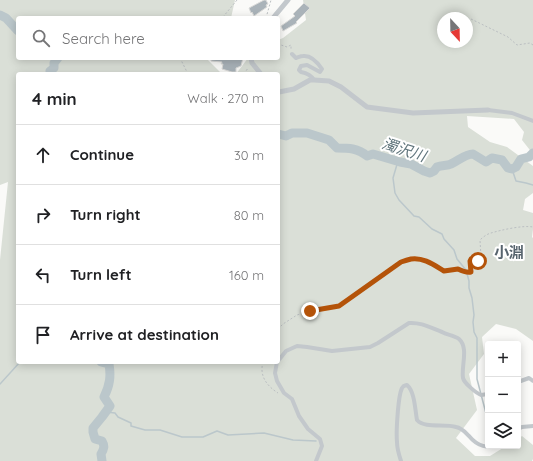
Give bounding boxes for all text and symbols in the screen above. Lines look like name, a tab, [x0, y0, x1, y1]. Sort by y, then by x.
north arrow	[437, 12, 473, 48]
search box	[16, 16, 280, 60]
icon: search	[30, 27, 52, 49]
text: Search here	[62, 29, 145, 48]
text: 4 min	[32, 88, 77, 109]
text: Walk · 270 m	[187, 90, 264, 106]
water label: 濁沢川	[380, 134, 430, 166]
icon: ahead	[32, 144, 54, 166]
text: Continue	[70, 145, 134, 164]
text: 30 m	[234, 147, 264, 163]
icon: right	[32, 204, 54, 226]
text: Turn right	[70, 205, 141, 224]
text: 80 m	[234, 207, 264, 223]
district label: 小淵	[494, 243, 524, 262]
route start	[469, 252, 487, 270]
icon: left	[32, 264, 54, 286]
text: Turn left	[70, 265, 132, 284]
text: 160 m	[229, 267, 264, 283]
route end	[301, 302, 319, 320]
icon: arrive	[32, 324, 54, 346]
text: Arrive at destination	[70, 325, 219, 344]
map controls	[485, 341, 521, 449]
button: +	[485, 341, 521, 377]
button: −	[485, 377, 521, 413]
button: layers	[485, 413, 521, 449]

